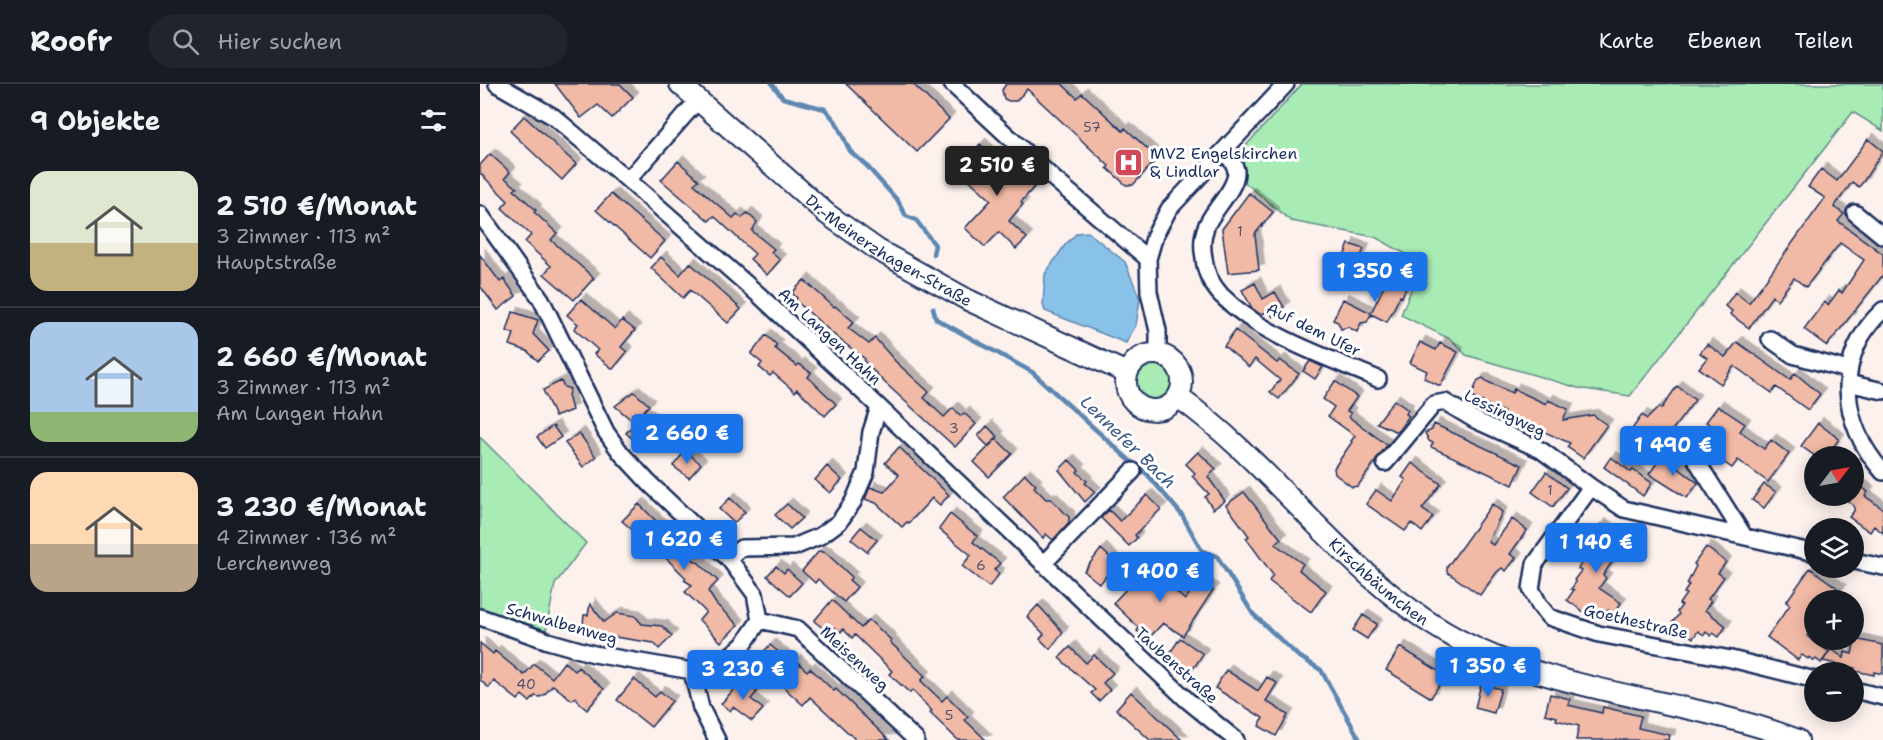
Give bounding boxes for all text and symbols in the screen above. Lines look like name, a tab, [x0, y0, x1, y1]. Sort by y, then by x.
search box	[148, 14, 568, 68]
text: Roofr	[30, 22, 112, 60]
icon: search	[169, 25, 202, 58]
text: Hier suchen	[217, 27, 342, 56]
text: Karte	[1599, 27, 1654, 55]
text: Ebenen	[1687, 27, 1762, 55]
text: Teilen	[1795, 27, 1853, 55]
text: 9 Objekte	[30, 103, 160, 138]
icon: filters	[417, 104, 450, 137]
house number: 57	[1083, 118, 1101, 136]
place label: MVZ Engelskirchen & Lindlar	[1150, 143, 1297, 182]
pin: 2 510 €	[942, 146, 1052, 197]
hospital icon: MVZ Engelskirchen & Lindlar	[1113, 146, 1145, 178]
text: 2 510 €	[959, 152, 1035, 178]
text: 2 510 €/Monat	[216, 188, 417, 223]
street label: Dr.-Meinerzhagen-Straße	[801, 190, 976, 311]
icon: home	[78, 195, 150, 267]
house number: 1	[1237, 222, 1243, 240]
text: 3 Zimmer · 113 m²	[216, 223, 391, 249]
text: Hauptstraße	[216, 249, 337, 275]
pin: 1 350 €	[1320, 252, 1430, 303]
text: 1 350 €	[1336, 258, 1414, 284]
street label: Am Langen Hahn	[774, 283, 886, 390]
street label: Auf dem Ufer	[1263, 298, 1364, 361]
text: 2 660 €/Monat	[216, 339, 427, 374]
icon: home	[78, 346, 150, 418]
text: 3 Zimmer · 113 m²	[216, 374, 391, 400]
street label: Lessingweg	[1460, 385, 1549, 442]
water label: Lennefer Bach	[1075, 390, 1181, 494]
text: Am Langen Hahn	[216, 400, 383, 426]
pin: 2 660 €	[632, 414, 742, 465]
house number: 3	[949, 419, 959, 437]
text: 2 660 €	[645, 420, 729, 446]
pin: 1 490 €	[1618, 426, 1728, 477]
text: 1 490 €	[1634, 432, 1712, 458]
north arrow	[1804, 446, 1864, 506]
map controls	[1804, 446, 1864, 722]
house number: 1	[1547, 481, 1553, 499]
text: 3 230 €/Monat	[216, 489, 427, 524]
icon: home	[78, 496, 150, 568]
button: layers	[1804, 518, 1864, 578]
pin: 1 620 €	[629, 520, 739, 571]
pin: 1 140 €	[1541, 523, 1651, 574]
text: 4 Zimmer · 136 m²	[216, 524, 396, 550]
text: 1 620 €	[645, 526, 723, 552]
text: 1 140 €	[1559, 529, 1633, 555]
street label: Kirschbäumchen	[1324, 533, 1433, 630]
text: Lerchenweg	[216, 550, 331, 576]
pin: 1 400 €	[1105, 552, 1215, 603]
house number: 6	[976, 556, 986, 574]
text: 1 400 €	[1121, 558, 1199, 584]
button: +	[1804, 590, 1864, 650]
street label: Schwalbenweg	[504, 598, 620, 649]
street label: Goethestraße	[1582, 599, 1690, 644]
street label: Meisenweg	[816, 621, 894, 696]
street label: Taubenstraße	[1131, 622, 1223, 708]
pin: 1 350 €	[1433, 647, 1543, 698]
pin: 3 230 €	[688, 650, 798, 701]
text: 1 350 €	[1449, 653, 1527, 679]
text: 3 230 €	[701, 656, 785, 682]
button: −	[1804, 662, 1864, 722]
house number: 40	[516, 675, 536, 693]
house number: 5	[945, 706, 953, 724]

